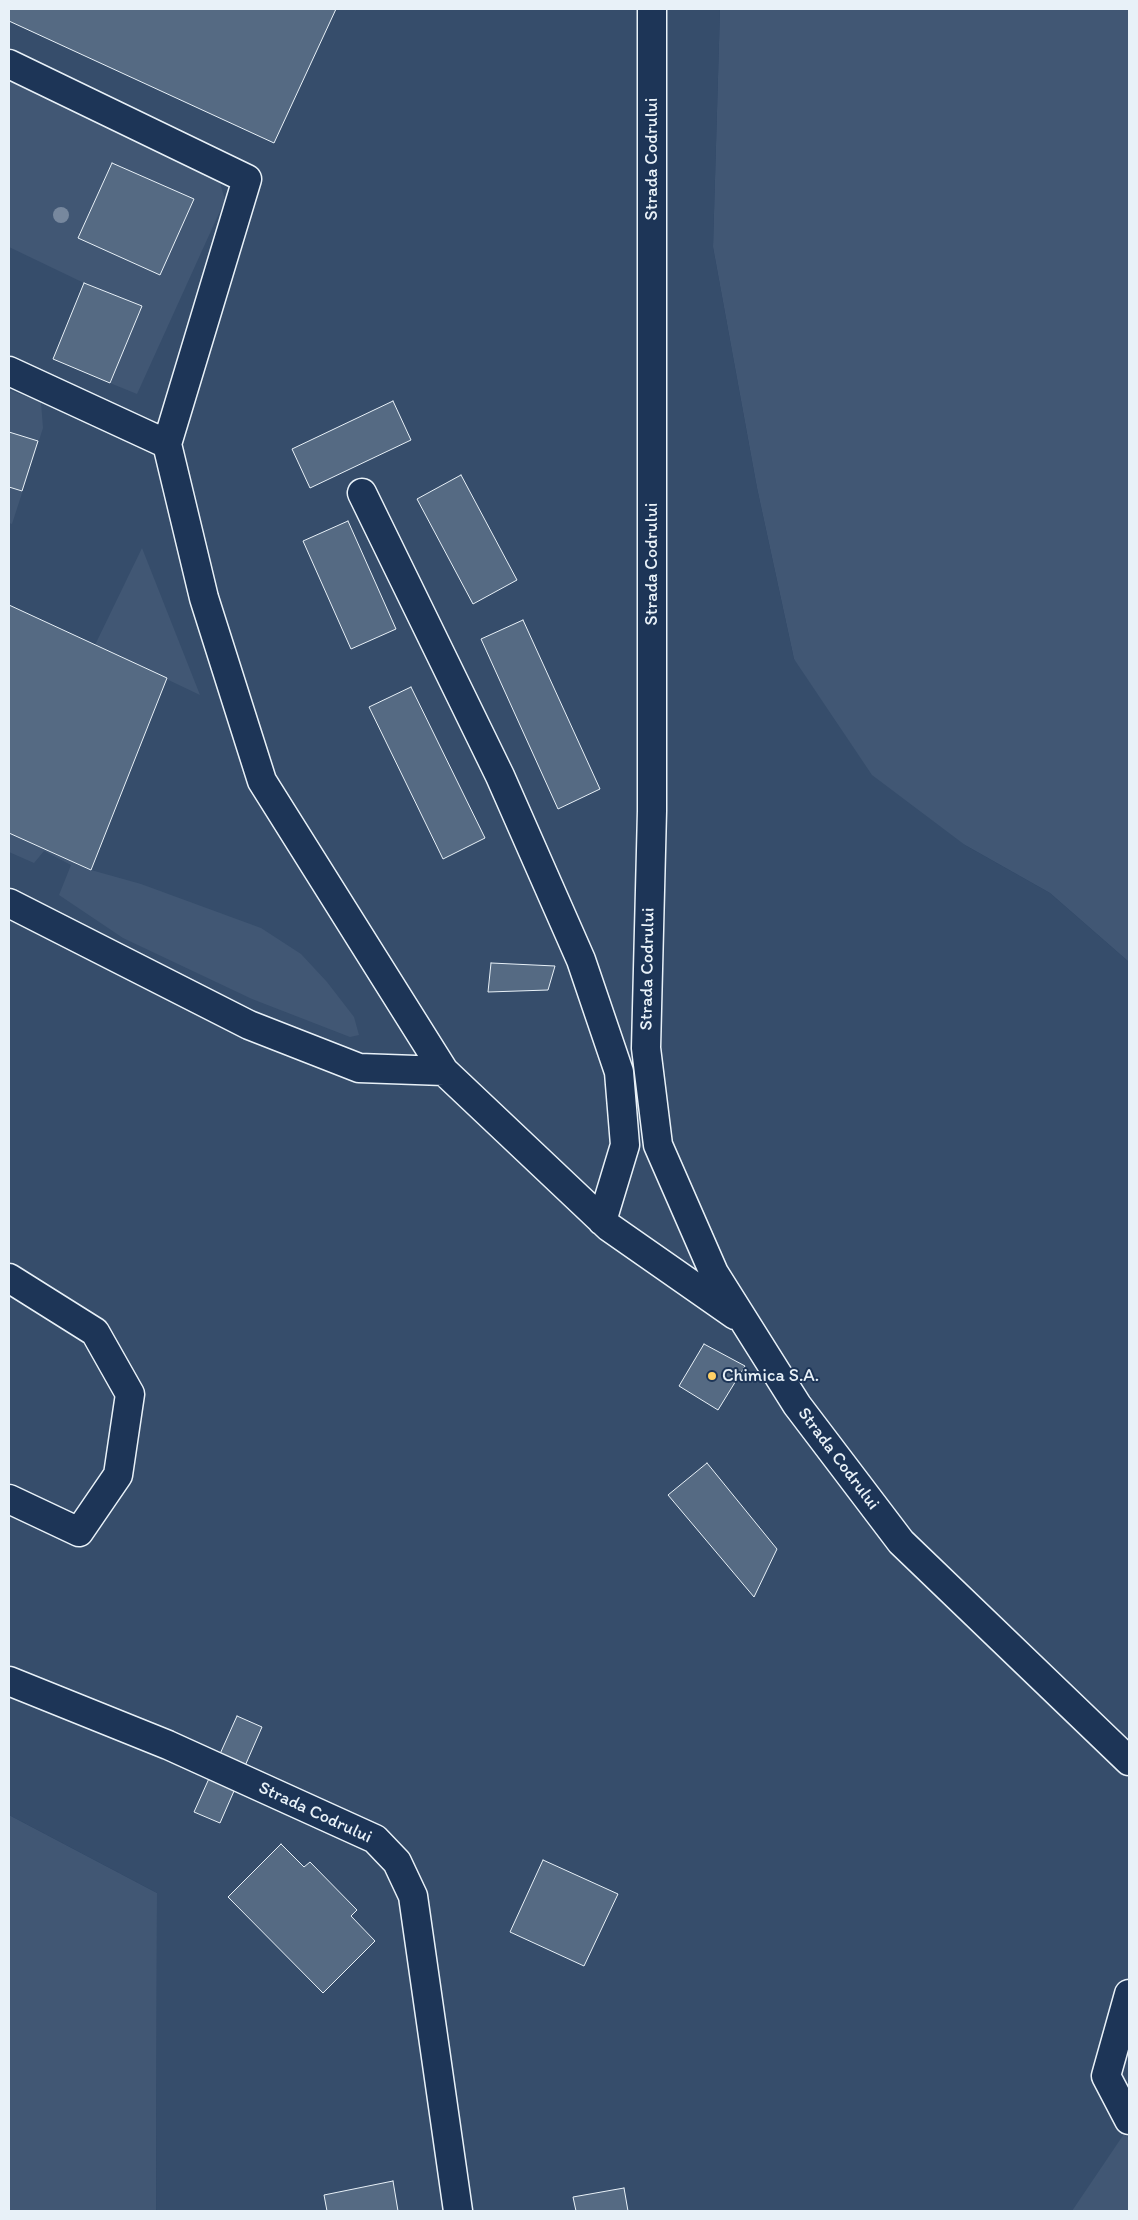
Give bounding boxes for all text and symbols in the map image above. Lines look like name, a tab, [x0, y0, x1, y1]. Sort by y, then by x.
street label: Strada Codrului	[641, 98, 663, 220]
street label: Strada Codrului	[641, 503, 663, 625]
street label: Strada Codrului	[636, 907, 660, 1031]
place label: Chimica S.A.	[722, 1365, 819, 1387]
marker: Chimica S.A.	[706, 1370, 718, 1382]
street label: Strada Codrului	[792, 1403, 884, 1515]
street label: Strada Codrului	[255, 1777, 375, 1849]

